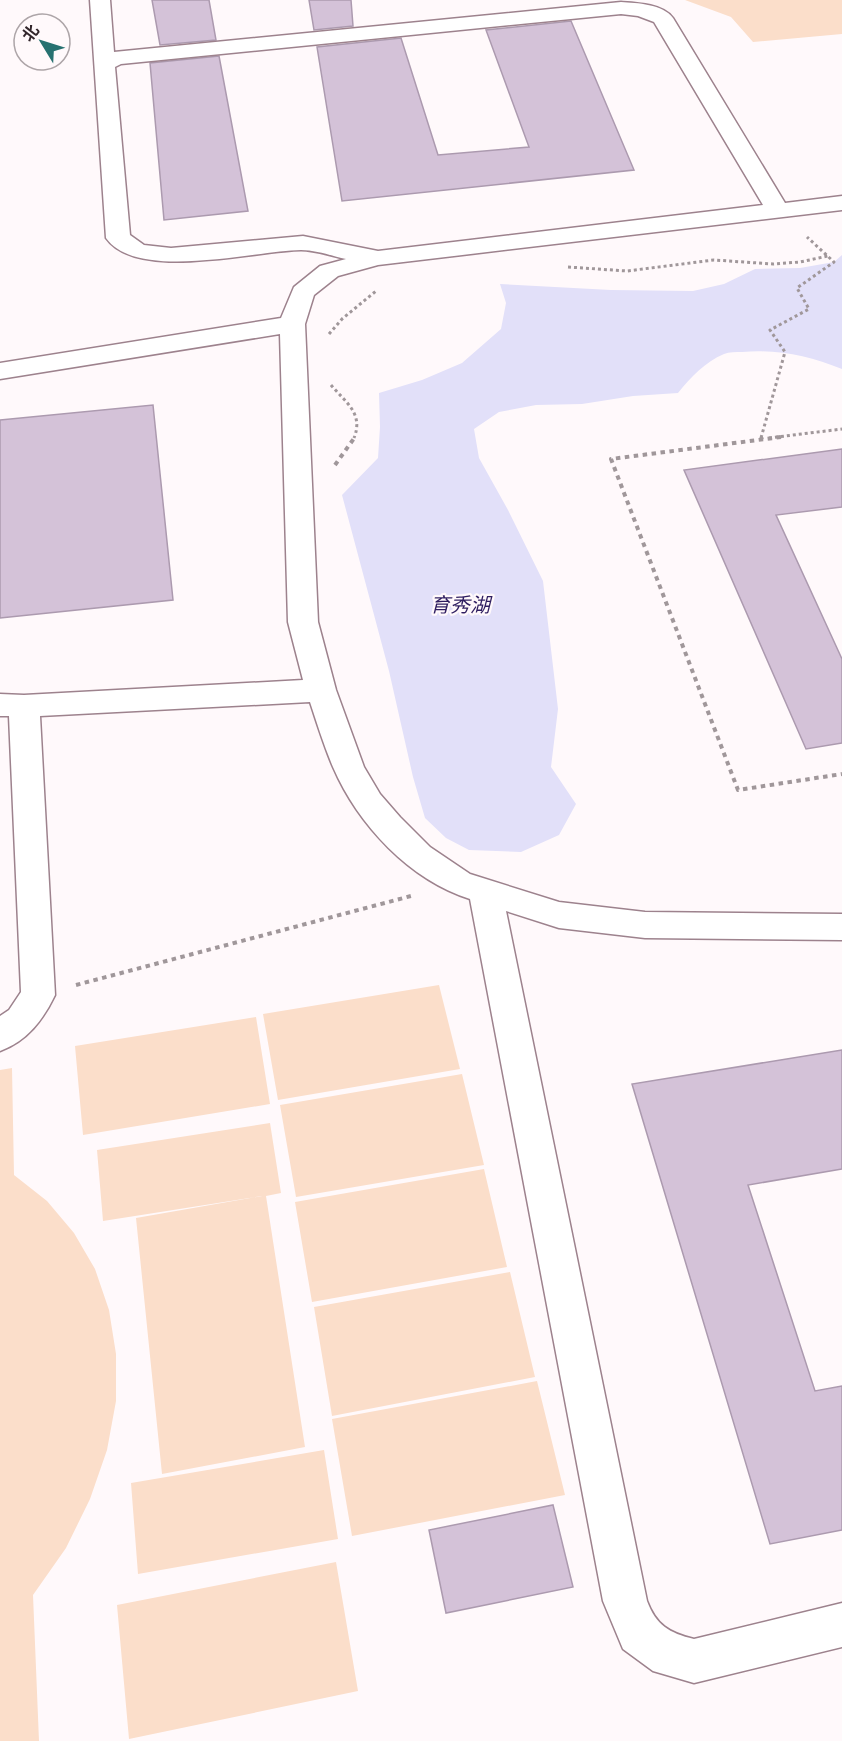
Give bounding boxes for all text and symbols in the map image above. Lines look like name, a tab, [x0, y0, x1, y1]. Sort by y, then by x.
north arrow	[12, 12, 72, 72]
text: 北	[18, 21, 43, 45]
water label: 育秀湖	[430, 593, 493, 617]

